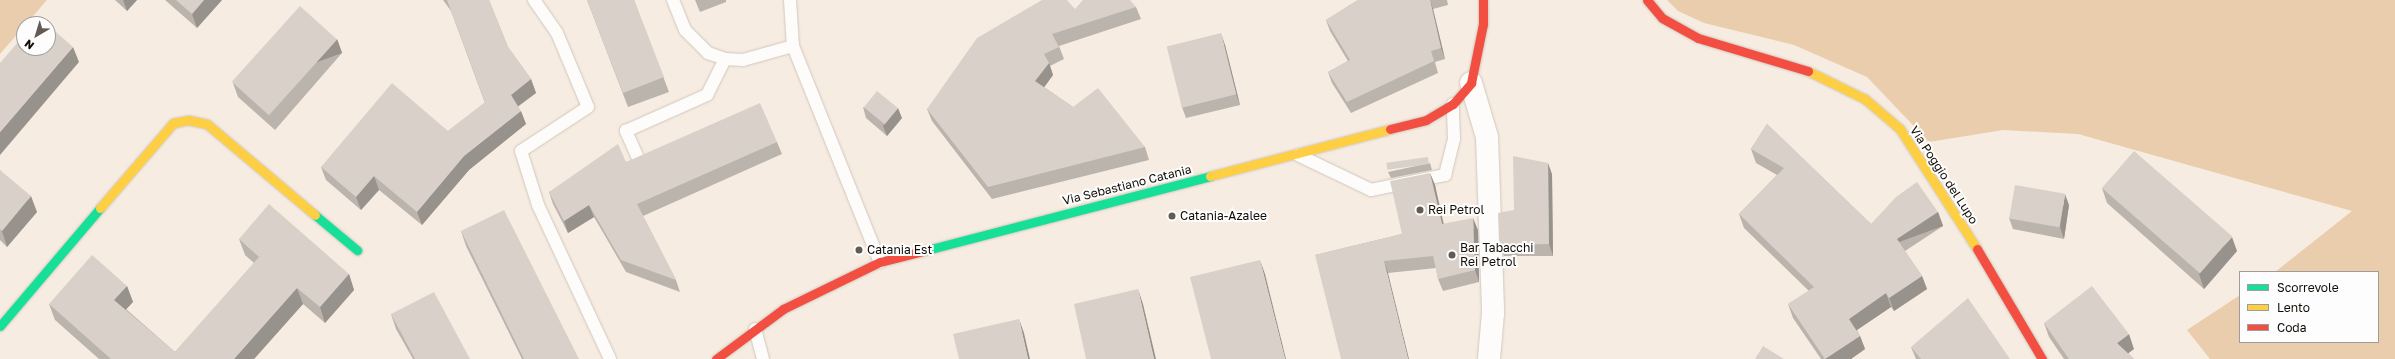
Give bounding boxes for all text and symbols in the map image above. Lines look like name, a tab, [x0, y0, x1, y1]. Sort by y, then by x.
north arrow	[16, 16, 56, 56]
text: N	[22, 37, 36, 53]
street label: Via Poggio del Lupo	[1907, 123, 1981, 227]
street label: Via Sebastiano Catania	[1061, 162, 1193, 208]
place label: Rei Petrol	[1428, 203, 1484, 217]
marker: Rei Petrol	[1415, 205, 1425, 215]
place label: Catania-Azalee	[1180, 209, 1267, 223]
marker: Catania-Azalee	[1167, 211, 1177, 221]
place label: Bar Tabacchi Rei Petrol	[1460, 241, 1533, 269]
place label: Catania Est	[867, 243, 932, 257]
marker: Catania Est	[854, 245, 864, 255]
marker: Bar Tabacchi Rei Petrol	[1447, 250, 1457, 260]
legend	[2239, 271, 2379, 343]
text: Scorrevole	[2277, 280, 2339, 295]
text: Lento	[2277, 300, 2310, 315]
text: Coda	[2277, 320, 2307, 335]

